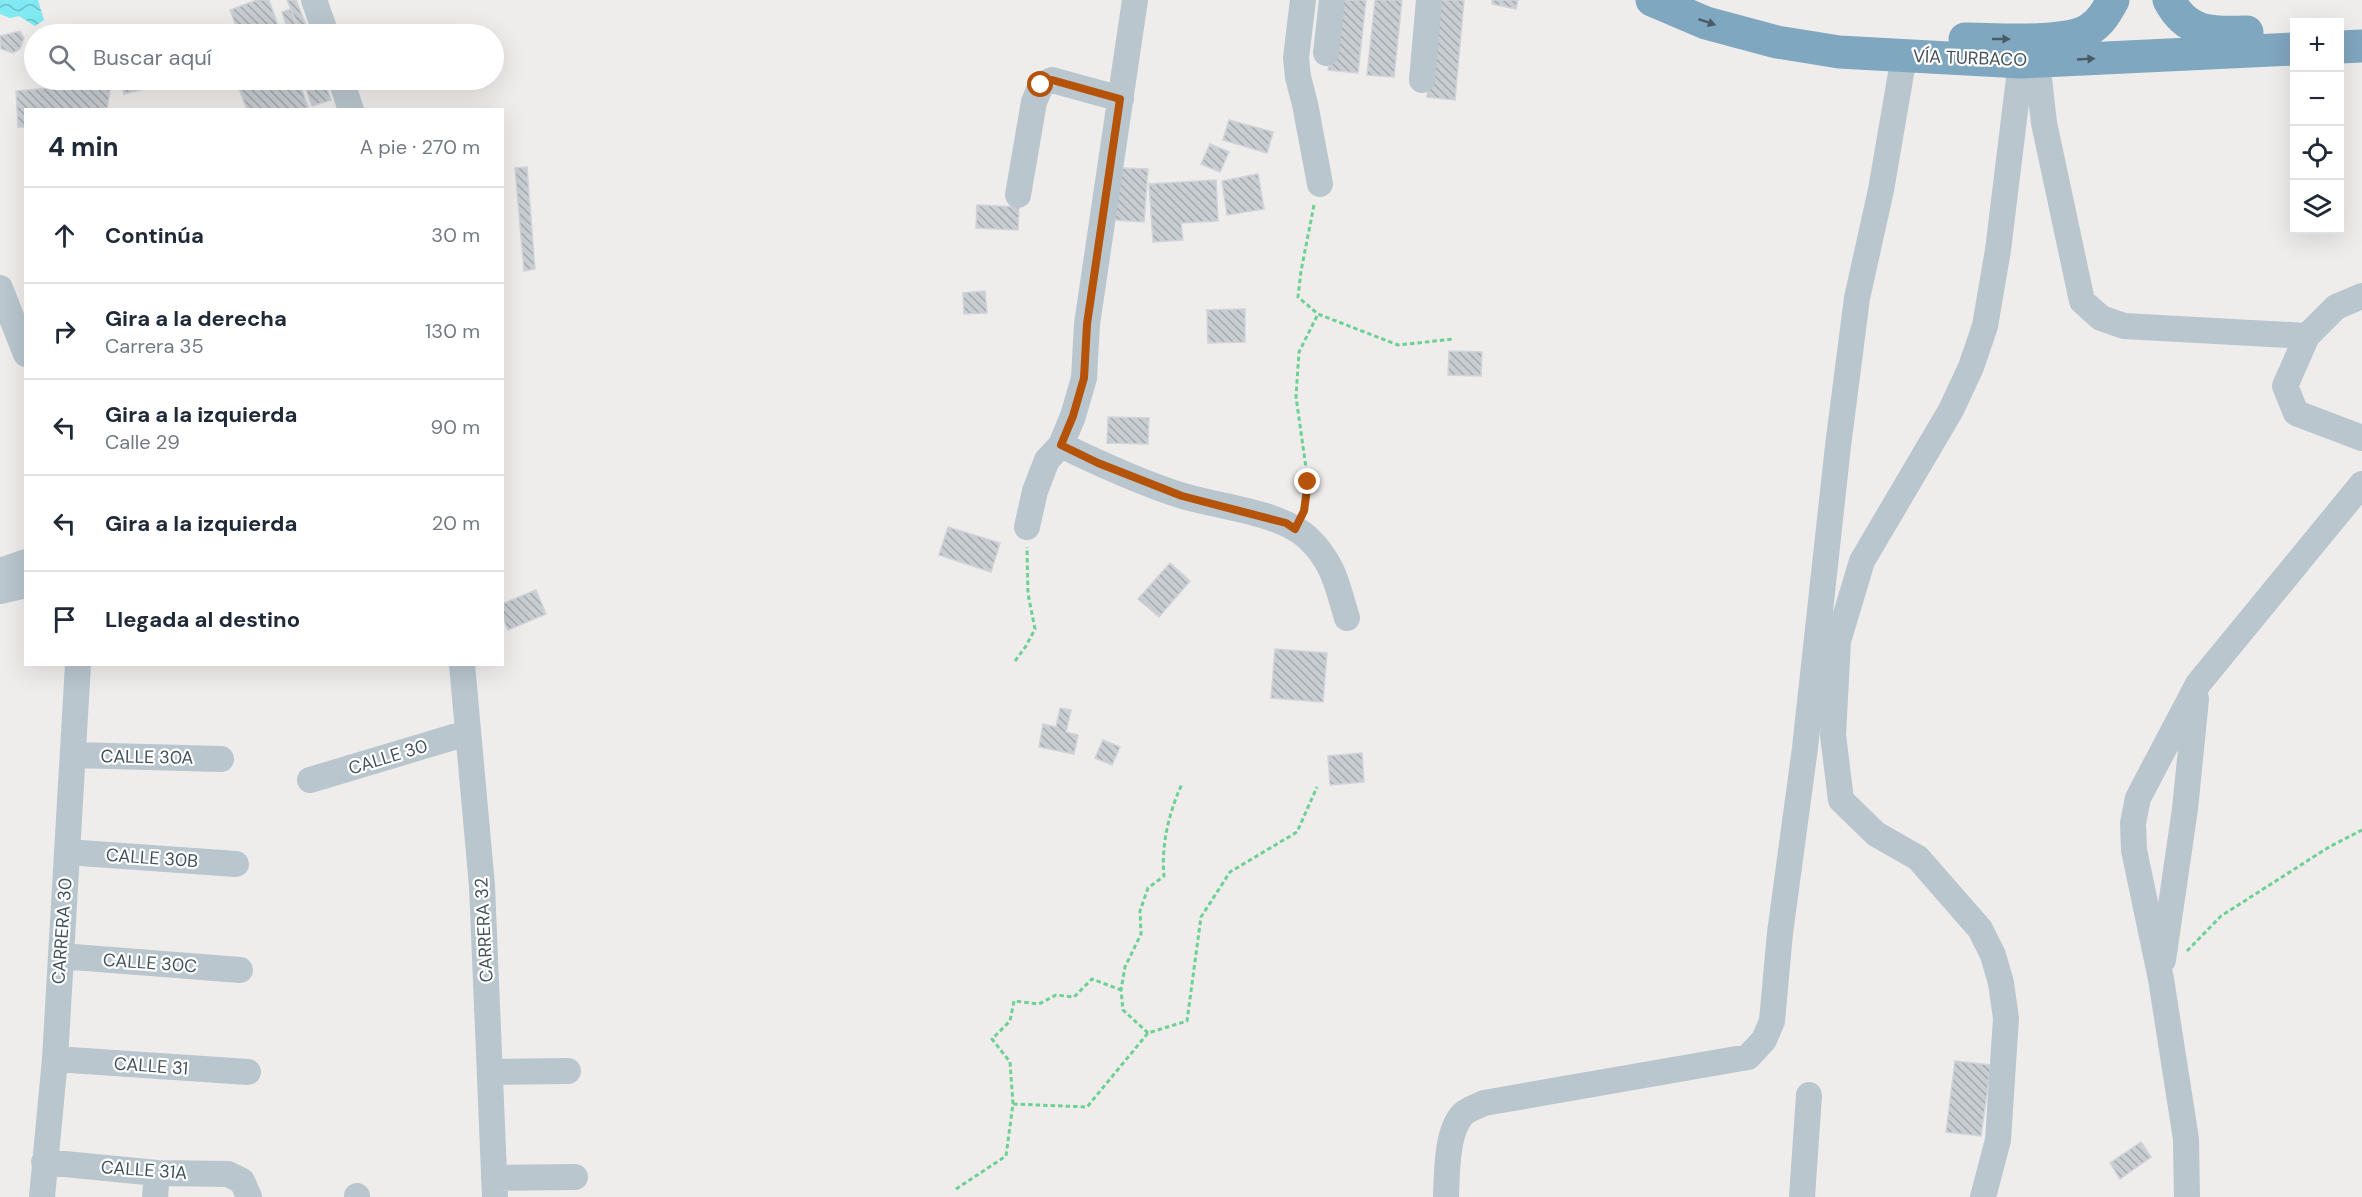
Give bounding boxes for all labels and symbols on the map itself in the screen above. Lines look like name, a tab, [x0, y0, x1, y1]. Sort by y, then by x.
one-way arrow	[1698, 17, 1716, 27]
one-way arrow	[1991, 34, 2010, 44]
street label: VÍA TURBACO	[1912, 44, 2028, 72]
one-way arrow	[2077, 54, 2096, 63]
route start	[1027, 71, 1053, 97]
route end	[1294, 468, 1320, 494]
street label: CALLE 30	[346, 734, 430, 780]
street label: CALLE 30A	[100, 744, 194, 770]
street label: CALLE 30B	[105, 843, 199, 873]
street label: CARRERA 30	[46, 877, 78, 985]
street label: CARRERA 32	[469, 877, 499, 983]
street label: CALLE 30C	[102, 948, 198, 978]
street label: CALLE 31	[113, 1051, 189, 1081]
street label: CALLE 31A	[100, 1155, 188, 1185]

